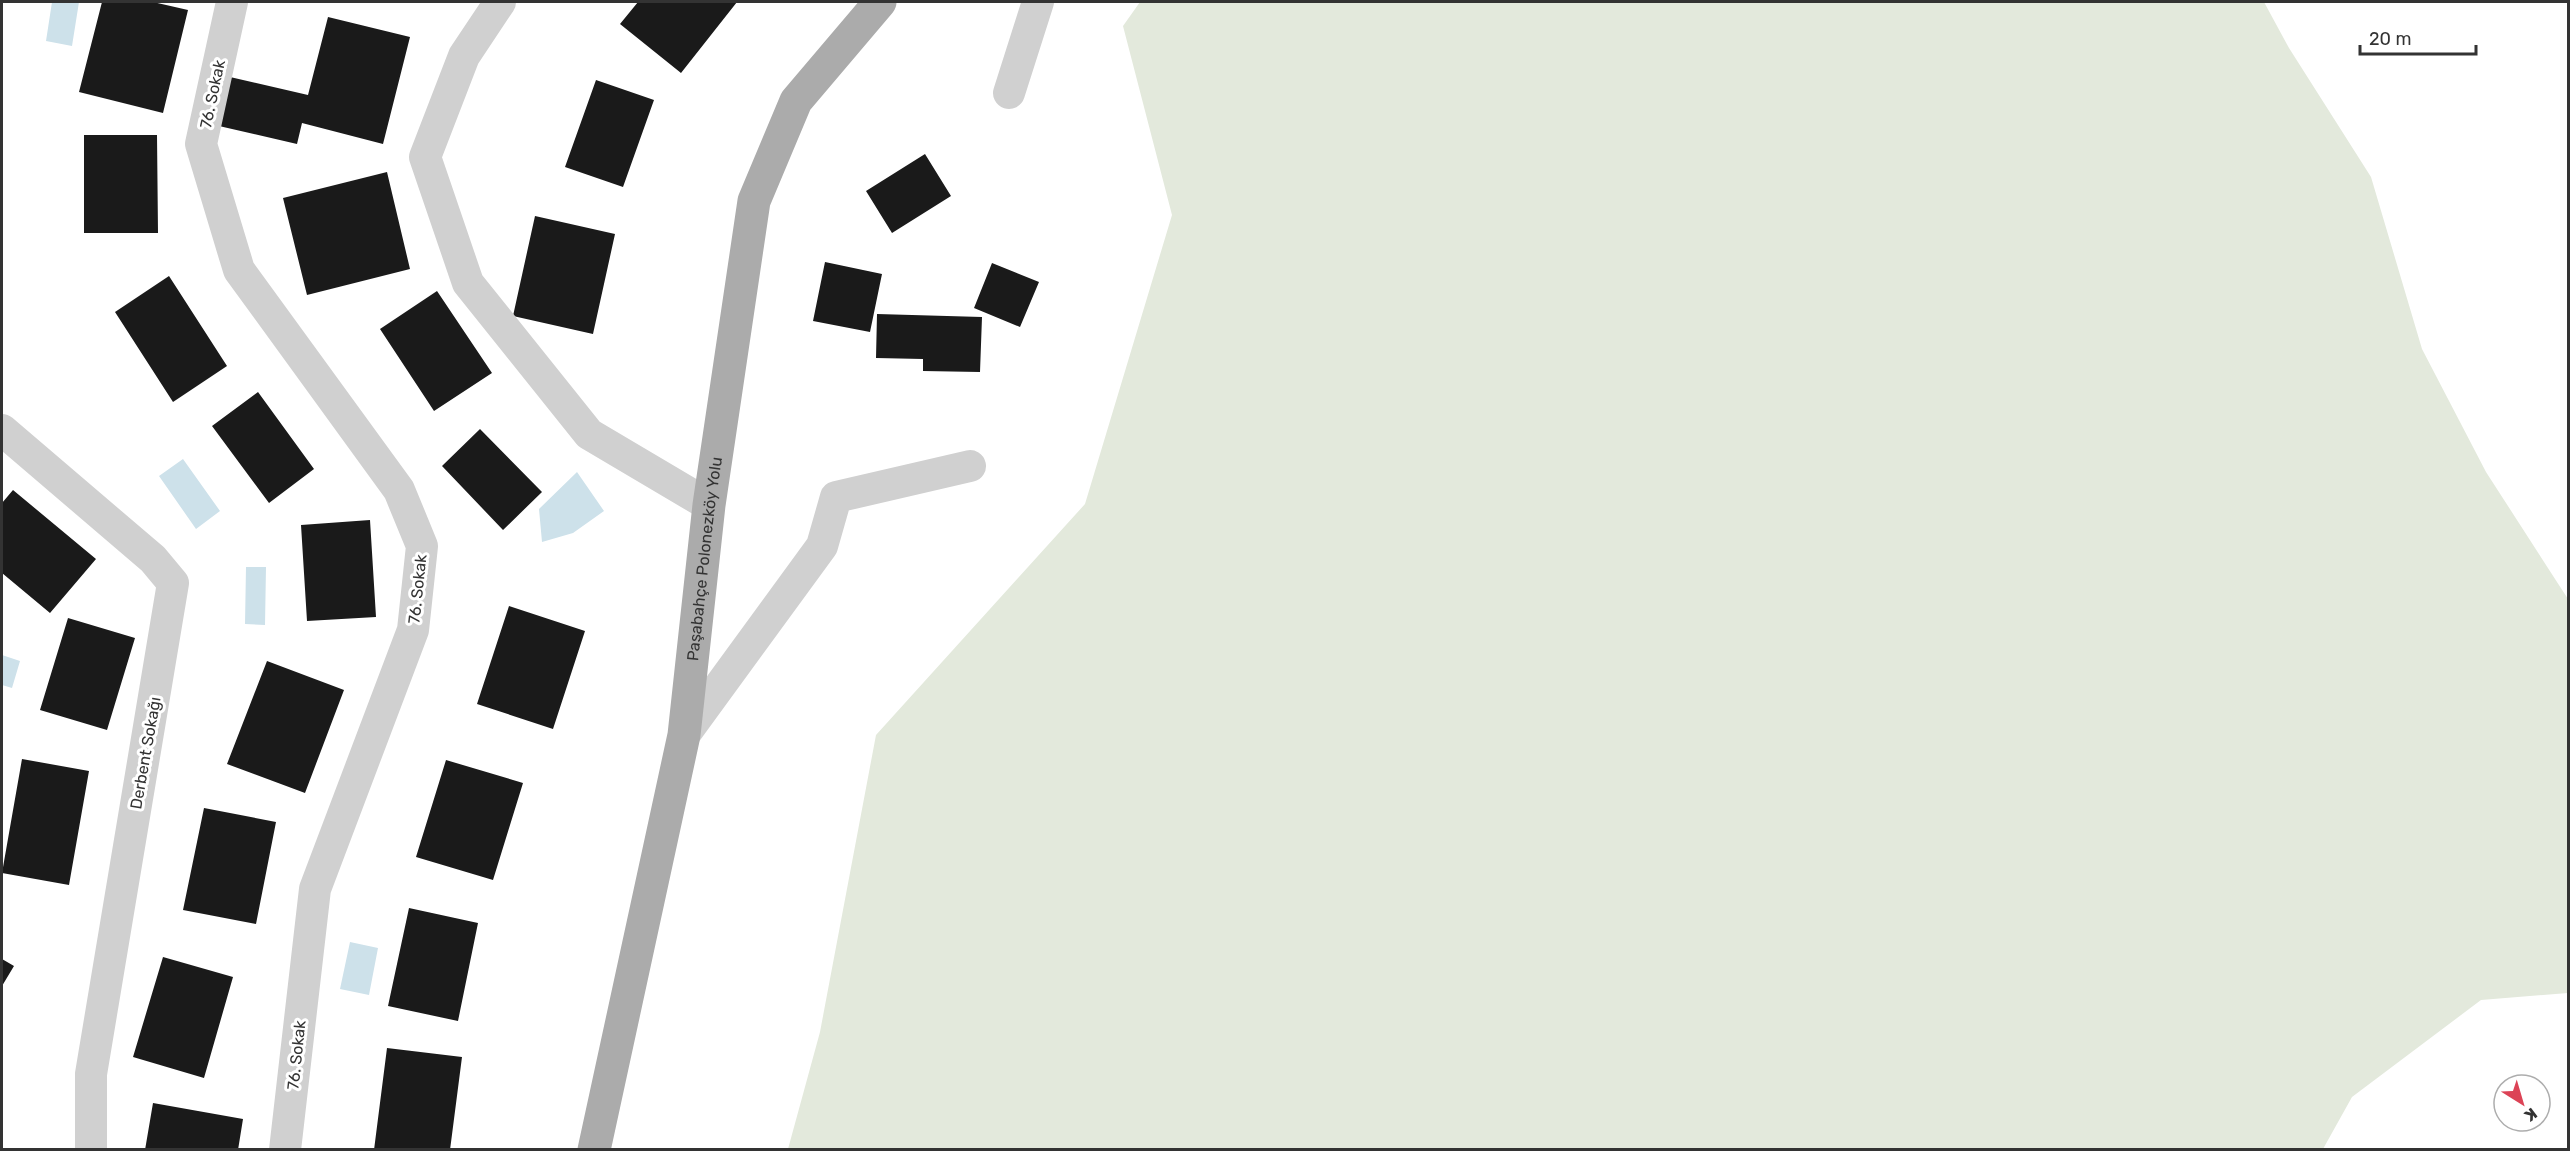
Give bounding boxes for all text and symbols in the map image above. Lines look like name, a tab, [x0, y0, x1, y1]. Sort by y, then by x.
scale bar	[2360, 18, 2476, 56]
text: 20 m	[2369, 28, 2411, 50]
street label: 76. Sokak	[196, 57, 229, 130]
street label: Paşabahçe Polonezköy Yolu	[683, 455, 726, 662]
street label: 76. Sokak	[404, 553, 431, 625]
street label: Derbent Sokağı	[126, 695, 165, 811]
street label: 76. Sokak	[283, 1019, 310, 1091]
north arrow	[2492, 1073, 2552, 1133]
text: K	[2520, 1104, 2541, 1126]

